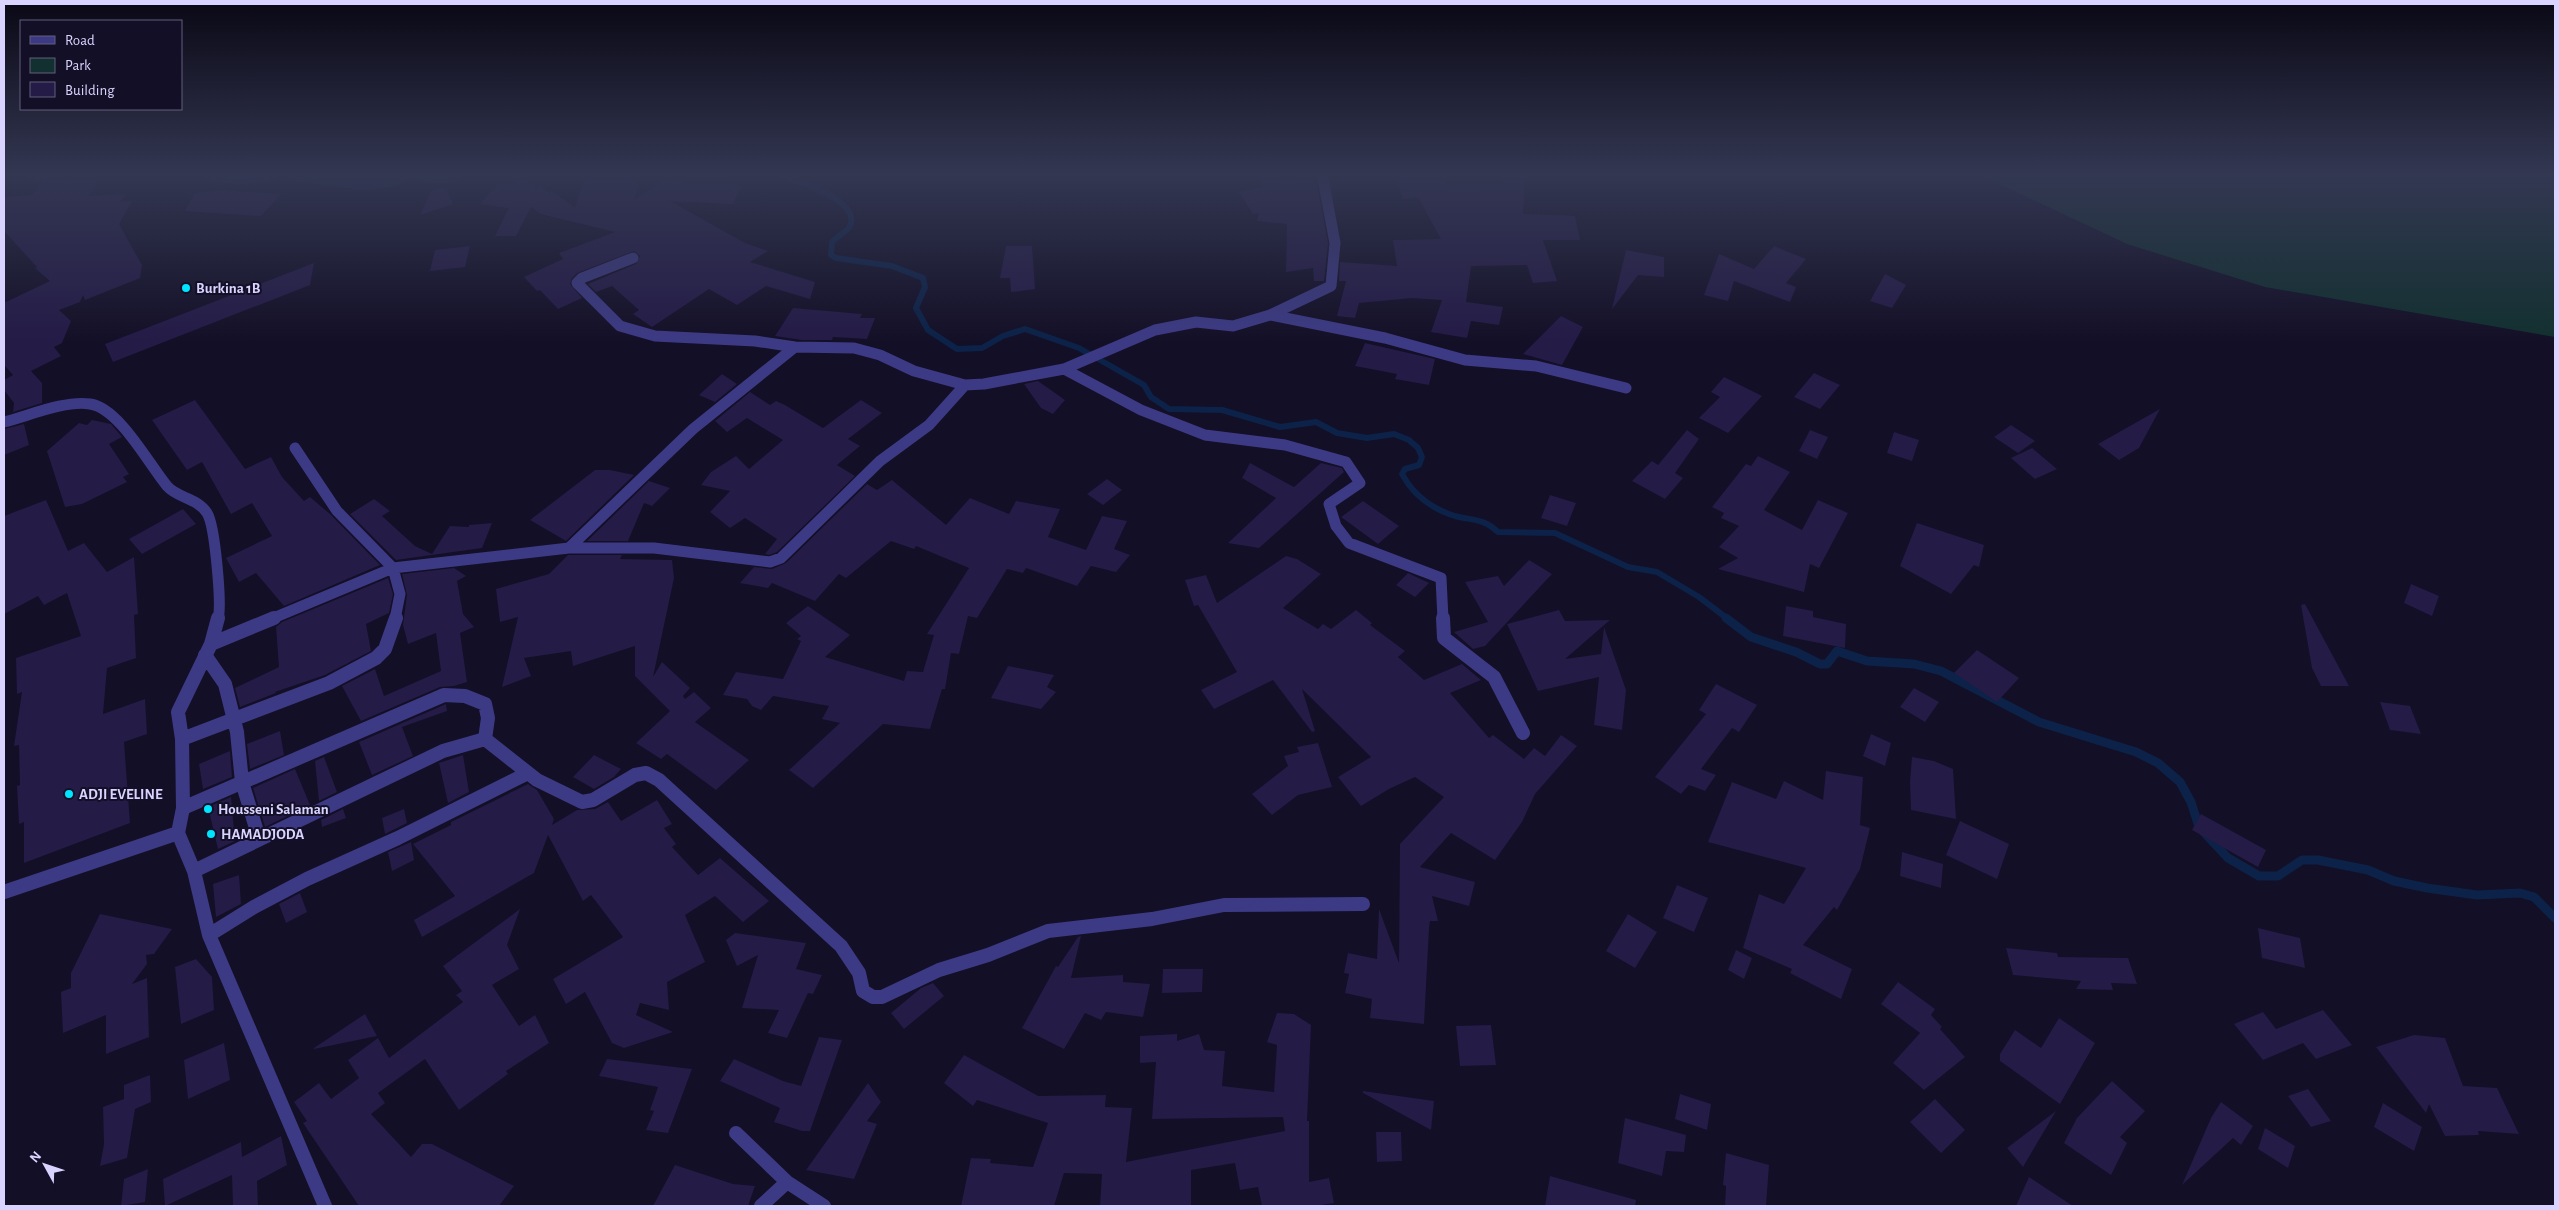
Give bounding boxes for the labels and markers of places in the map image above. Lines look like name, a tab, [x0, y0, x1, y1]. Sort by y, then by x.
place label: Burkina 1B	[196, 281, 261, 296]
marker: Burkina 1B	[180, 282, 192, 294]
place label: ADJI EVELINE	[79, 787, 163, 802]
marker: ADJI EVELINE	[63, 788, 75, 800]
place label: Housseni Salaman	[218, 802, 329, 817]
marker: Housseni Salaman	[202, 803, 214, 815]
place label: HAMADJODA	[221, 827, 304, 842]
marker: HAMADJODA	[205, 828, 217, 840]

